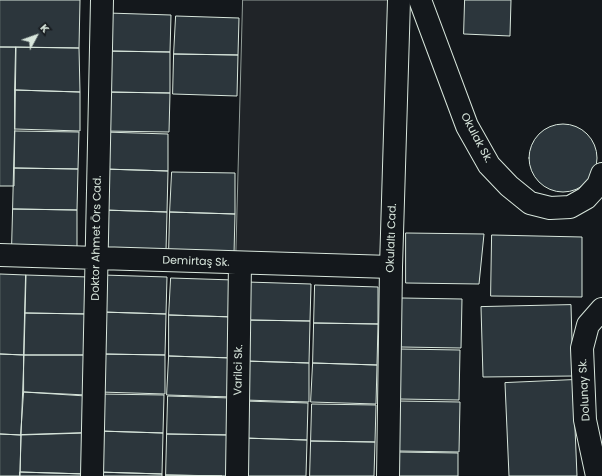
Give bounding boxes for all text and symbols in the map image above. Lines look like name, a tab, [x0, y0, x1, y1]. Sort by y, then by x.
north arrow	[16, 16, 56, 56]
text: K	[36, 20, 54, 36]
street label: Okulak Sk.	[457, 111, 495, 165]
street label: Doktor Ahmet Örs Cad.	[89, 175, 105, 301]
street label: Okulaltı Cad.	[384, 203, 400, 273]
street label: Demirtaş Sk.	[162, 254, 230, 270]
street label: Varilci Sk.	[232, 344, 246, 396]
street label: Dolunay Sk.	[577, 358, 593, 422]

